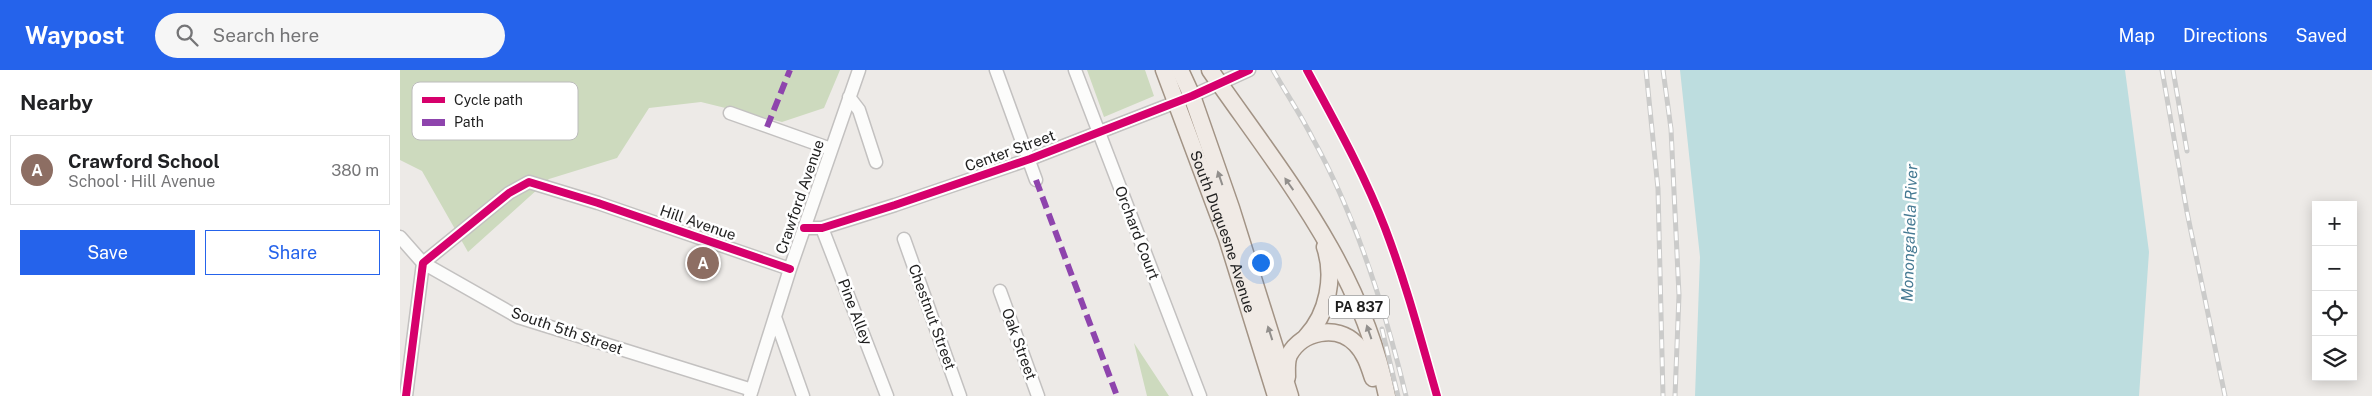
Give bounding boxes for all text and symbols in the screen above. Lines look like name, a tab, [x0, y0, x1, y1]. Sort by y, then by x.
search box	[155, 13, 505, 58]
text: Waypost	[25, 21, 125, 49]
icon: search	[173, 21, 201, 49]
text: Search here	[213, 24, 319, 46]
text: Map	[2118, 25, 2155, 46]
text: Directions	[2183, 25, 2268, 46]
text: Saved	[2296, 25, 2347, 46]
legend	[412, 82, 578, 140]
text: Nearby	[20, 90, 93, 115]
text: Cycle path	[454, 92, 523, 108]
text: Path	[454, 114, 484, 130]
street label: Center Street	[962, 126, 1057, 175]
street label: Crawford Avenue	[772, 137, 827, 256]
street label: South Duquesne Avenue	[1187, 148, 1259, 315]
text: Crawford School	[68, 150, 220, 172]
text: A	[31, 161, 43, 180]
text: 380 m	[331, 161, 379, 180]
water label: Monongahela River	[1898, 163, 1921, 302]
one-way arrow	[1216, 170, 1224, 185]
text: School · Hill Avenue	[68, 172, 215, 191]
one-way arrow	[1284, 177, 1294, 190]
street label: Orchard Court	[1112, 184, 1163, 282]
map controls	[2312, 201, 2357, 381]
button: +	[2312, 201, 2357, 246]
street label: Hill Avenue	[658, 202, 738, 243]
button: Save	[20, 230, 195, 275]
button: Share	[205, 230, 380, 275]
pin: A	[687, 244, 719, 282]
button: −	[2312, 246, 2357, 291]
your location	[1248, 250, 1274, 276]
street label: Chestnut Street	[905, 262, 960, 372]
street label: Pine Alley	[835, 276, 876, 347]
button: locate	[2312, 291, 2357, 336]
road number: PA 837	[1329, 296, 1389, 318]
street label: South 5th Street	[509, 303, 625, 358]
street label: Oak Street	[999, 306, 1040, 382]
one-way arrow	[1266, 325, 1273, 340]
one-way arrow	[1365, 325, 1372, 340]
button: layers	[2312, 336, 2357, 381]

